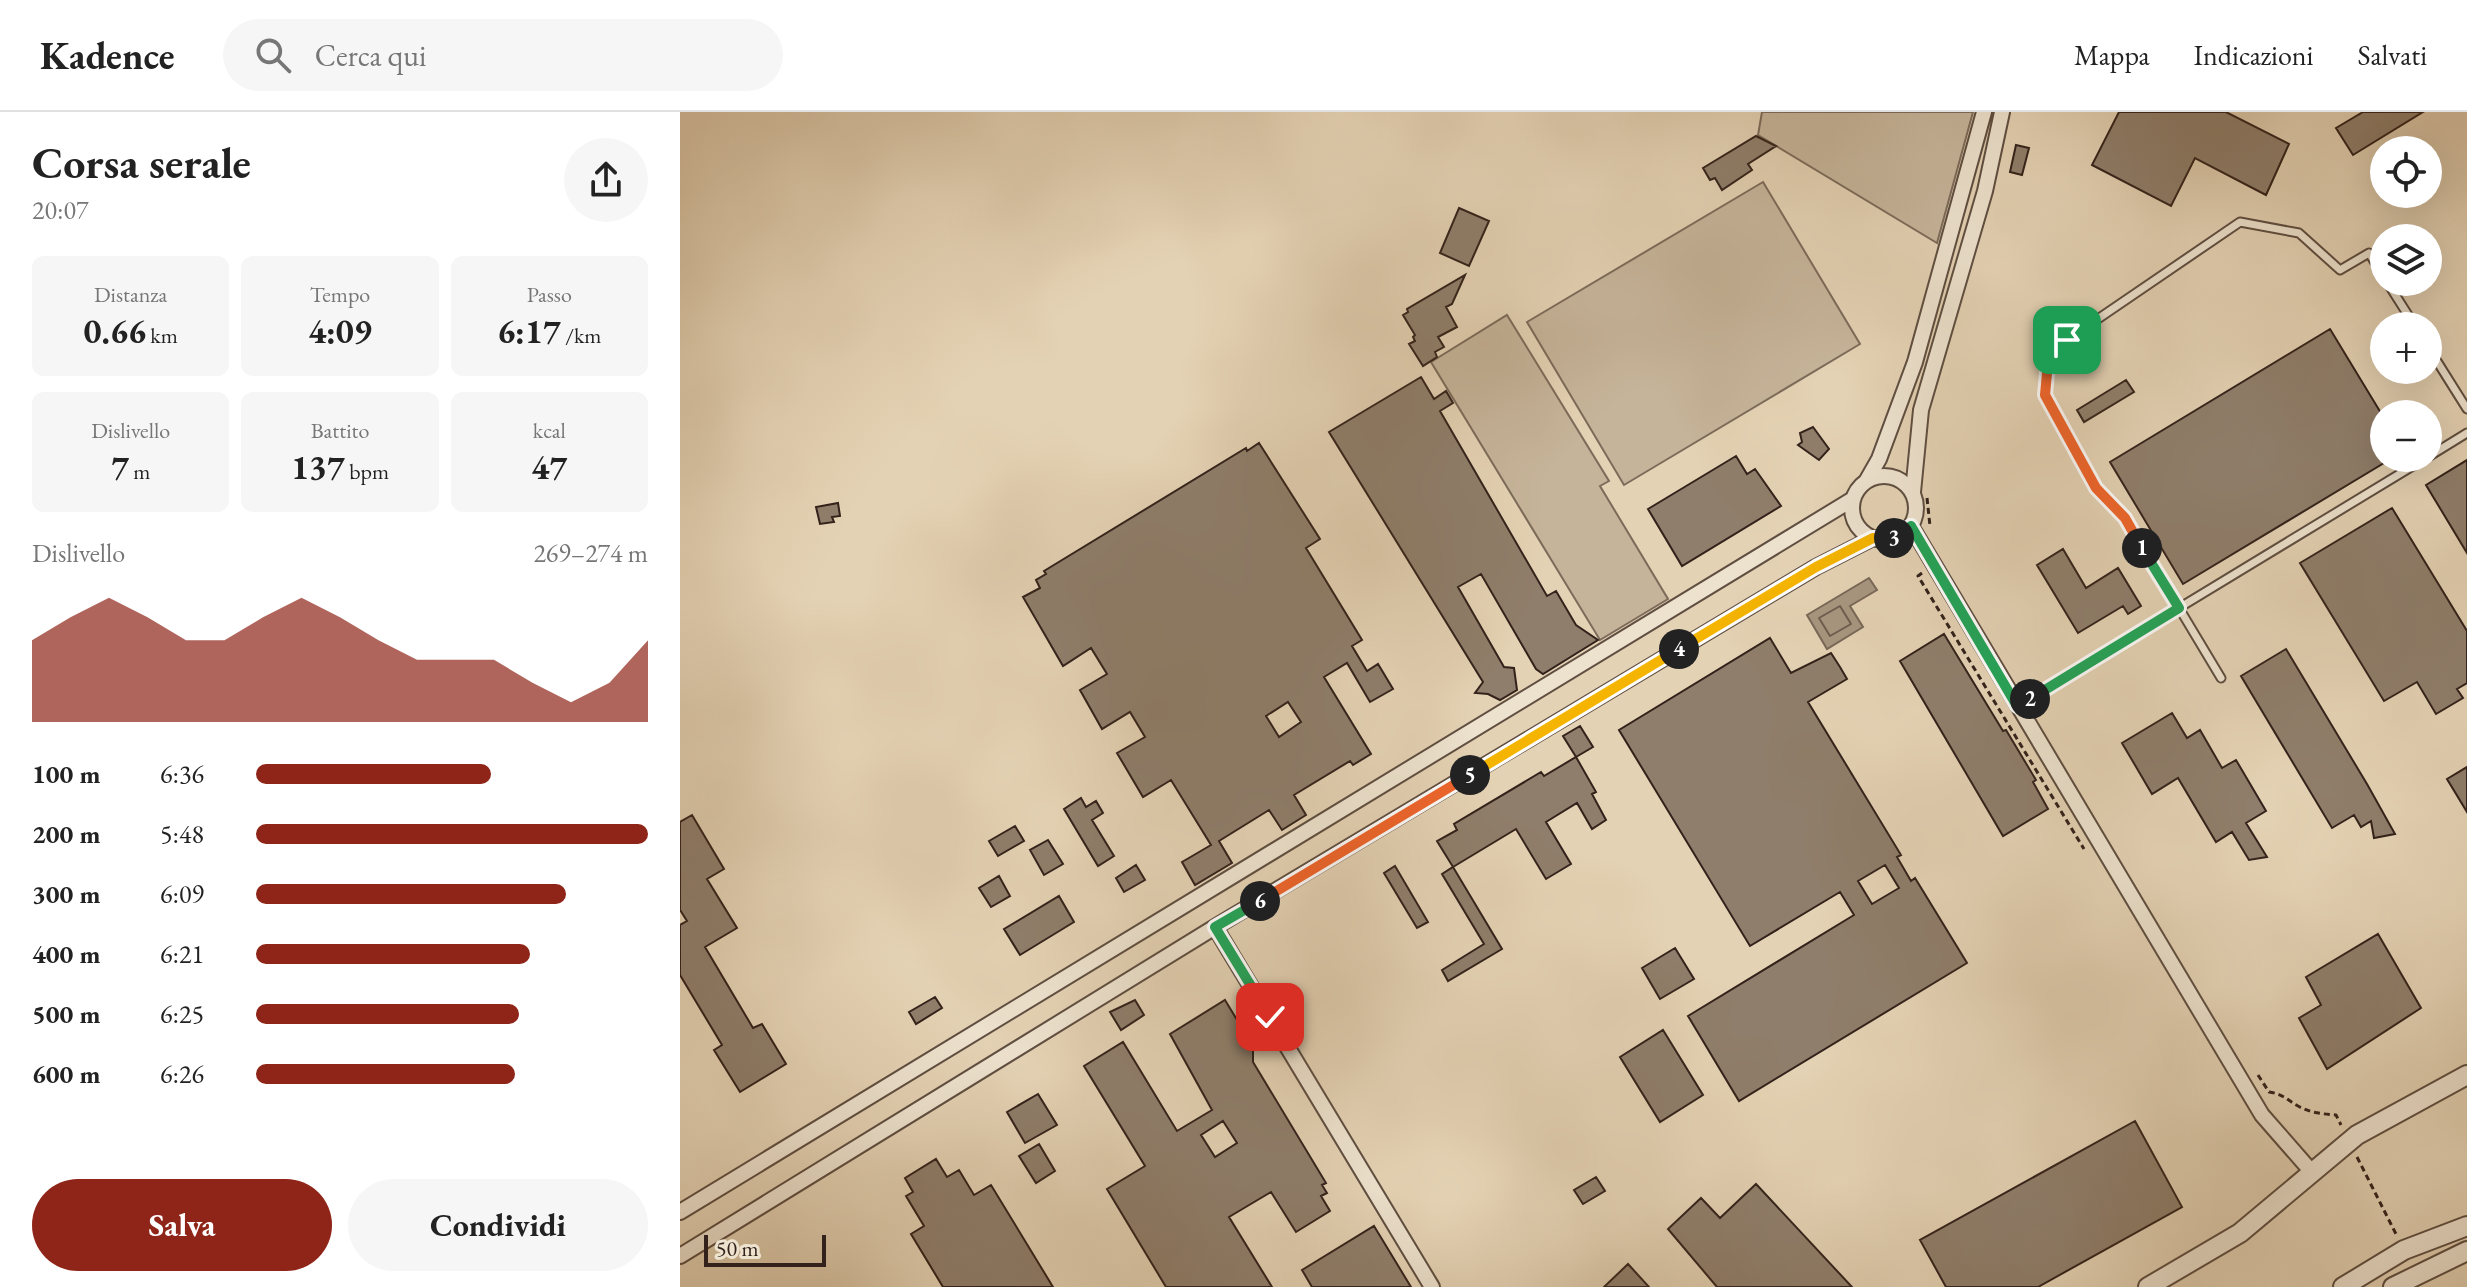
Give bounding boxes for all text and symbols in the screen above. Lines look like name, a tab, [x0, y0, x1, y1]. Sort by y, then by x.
search box	[223, 19, 783, 91]
text: Kadence	[40, 31, 175, 80]
icon: search	[251, 33, 295, 77]
text: Cerca qui	[315, 36, 426, 75]
text: Mappa	[2074, 37, 2150, 73]
text: Indicazioni	[2194, 37, 2313, 73]
text: Salvati	[2357, 37, 2427, 73]
text: Corsa serale	[32, 134, 251, 191]
map controls	[2370, 136, 2442, 472]
button: locate	[2370, 136, 2442, 208]
button: share	[564, 138, 648, 222]
text: 20:07	[32, 193, 88, 227]
button: layers	[2370, 224, 2442, 296]
text: Distanza	[94, 280, 167, 309]
text: Tempo	[310, 280, 370, 309]
text: Passo	[527, 280, 572, 309]
pin	[2033, 306, 2101, 374]
text: 0.66	[84, 309, 146, 353]
text: 4:09	[308, 309, 372, 353]
text: 6:17	[497, 309, 561, 353]
button: +	[2370, 312, 2442, 384]
icon: arrive	[2045, 318, 2089, 362]
text: km	[146, 321, 178, 350]
text: /km	[561, 321, 601, 350]
button: −	[2370, 400, 2442, 472]
text: Dislivello	[91, 416, 170, 445]
text: Battito	[311, 416, 369, 445]
text: kcal	[533, 416, 566, 445]
text: 7	[111, 445, 129, 489]
text: 137	[291, 445, 345, 489]
text: 47	[531, 445, 567, 489]
text: m	[129, 457, 150, 486]
text: bpm	[345, 457, 389, 486]
pin: 3	[1874, 518, 1914, 558]
text: 3	[1888, 523, 1900, 552]
pin: 1	[2122, 528, 2162, 568]
text: 1	[2136, 533, 2148, 562]
text: Dislivello	[32, 536, 125, 570]
text: 269–274 m	[533, 536, 648, 570]
pin: 4	[1659, 629, 1699, 669]
text: 4	[1673, 634, 1685, 663]
pin: 2	[2010, 679, 2050, 719]
text: 2	[2024, 684, 2036, 713]
pin: 5	[1450, 755, 1490, 795]
text: 100 m	[32, 757, 100, 791]
text: 6:36	[160, 757, 204, 791]
text: 5	[1464, 760, 1476, 789]
text: 200 m	[32, 817, 100, 851]
text: 5:48	[160, 817, 204, 851]
text: 300 m	[32, 877, 100, 911]
text: 6:09	[160, 877, 204, 911]
pin: 6	[1240, 881, 1280, 921]
text: 6	[1254, 886, 1266, 915]
text: 400 m	[32, 937, 100, 971]
text: 6:21	[160, 937, 204, 971]
pin	[1236, 983, 1304, 1051]
icon: check	[1248, 995, 1292, 1039]
text: 500 m	[32, 997, 100, 1031]
text: 6:25	[160, 997, 204, 1031]
text: 600 m	[32, 1057, 100, 1091]
text: 6:26	[160, 1057, 204, 1091]
button: Salva	[32, 1179, 332, 1271]
button: Condividi	[348, 1179, 648, 1271]
scale bar	[704, 1231, 826, 1267]
text: 50 m	[716, 1234, 759, 1263]

